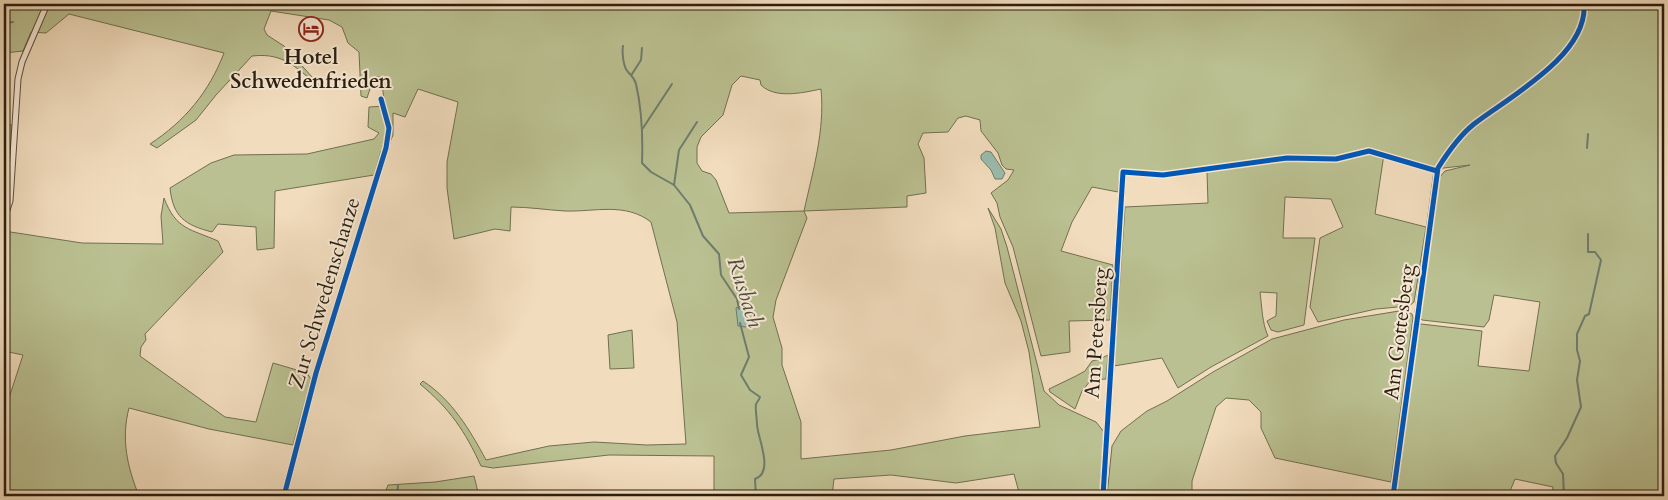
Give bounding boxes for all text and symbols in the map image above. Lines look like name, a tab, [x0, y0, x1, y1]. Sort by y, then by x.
hotel icon: Hotel Schwedenfrieden	[298, 16, 324, 42]
place label: Hotel Schwedenfrieden	[230, 43, 392, 96]
street label: Zur Schwedenschanze	[282, 194, 367, 392]
water label: Rusbach	[720, 253, 771, 332]
street label: Am Gottesberg	[1377, 262, 1422, 402]
street label: Am Petersberg	[1077, 266, 1116, 400]

